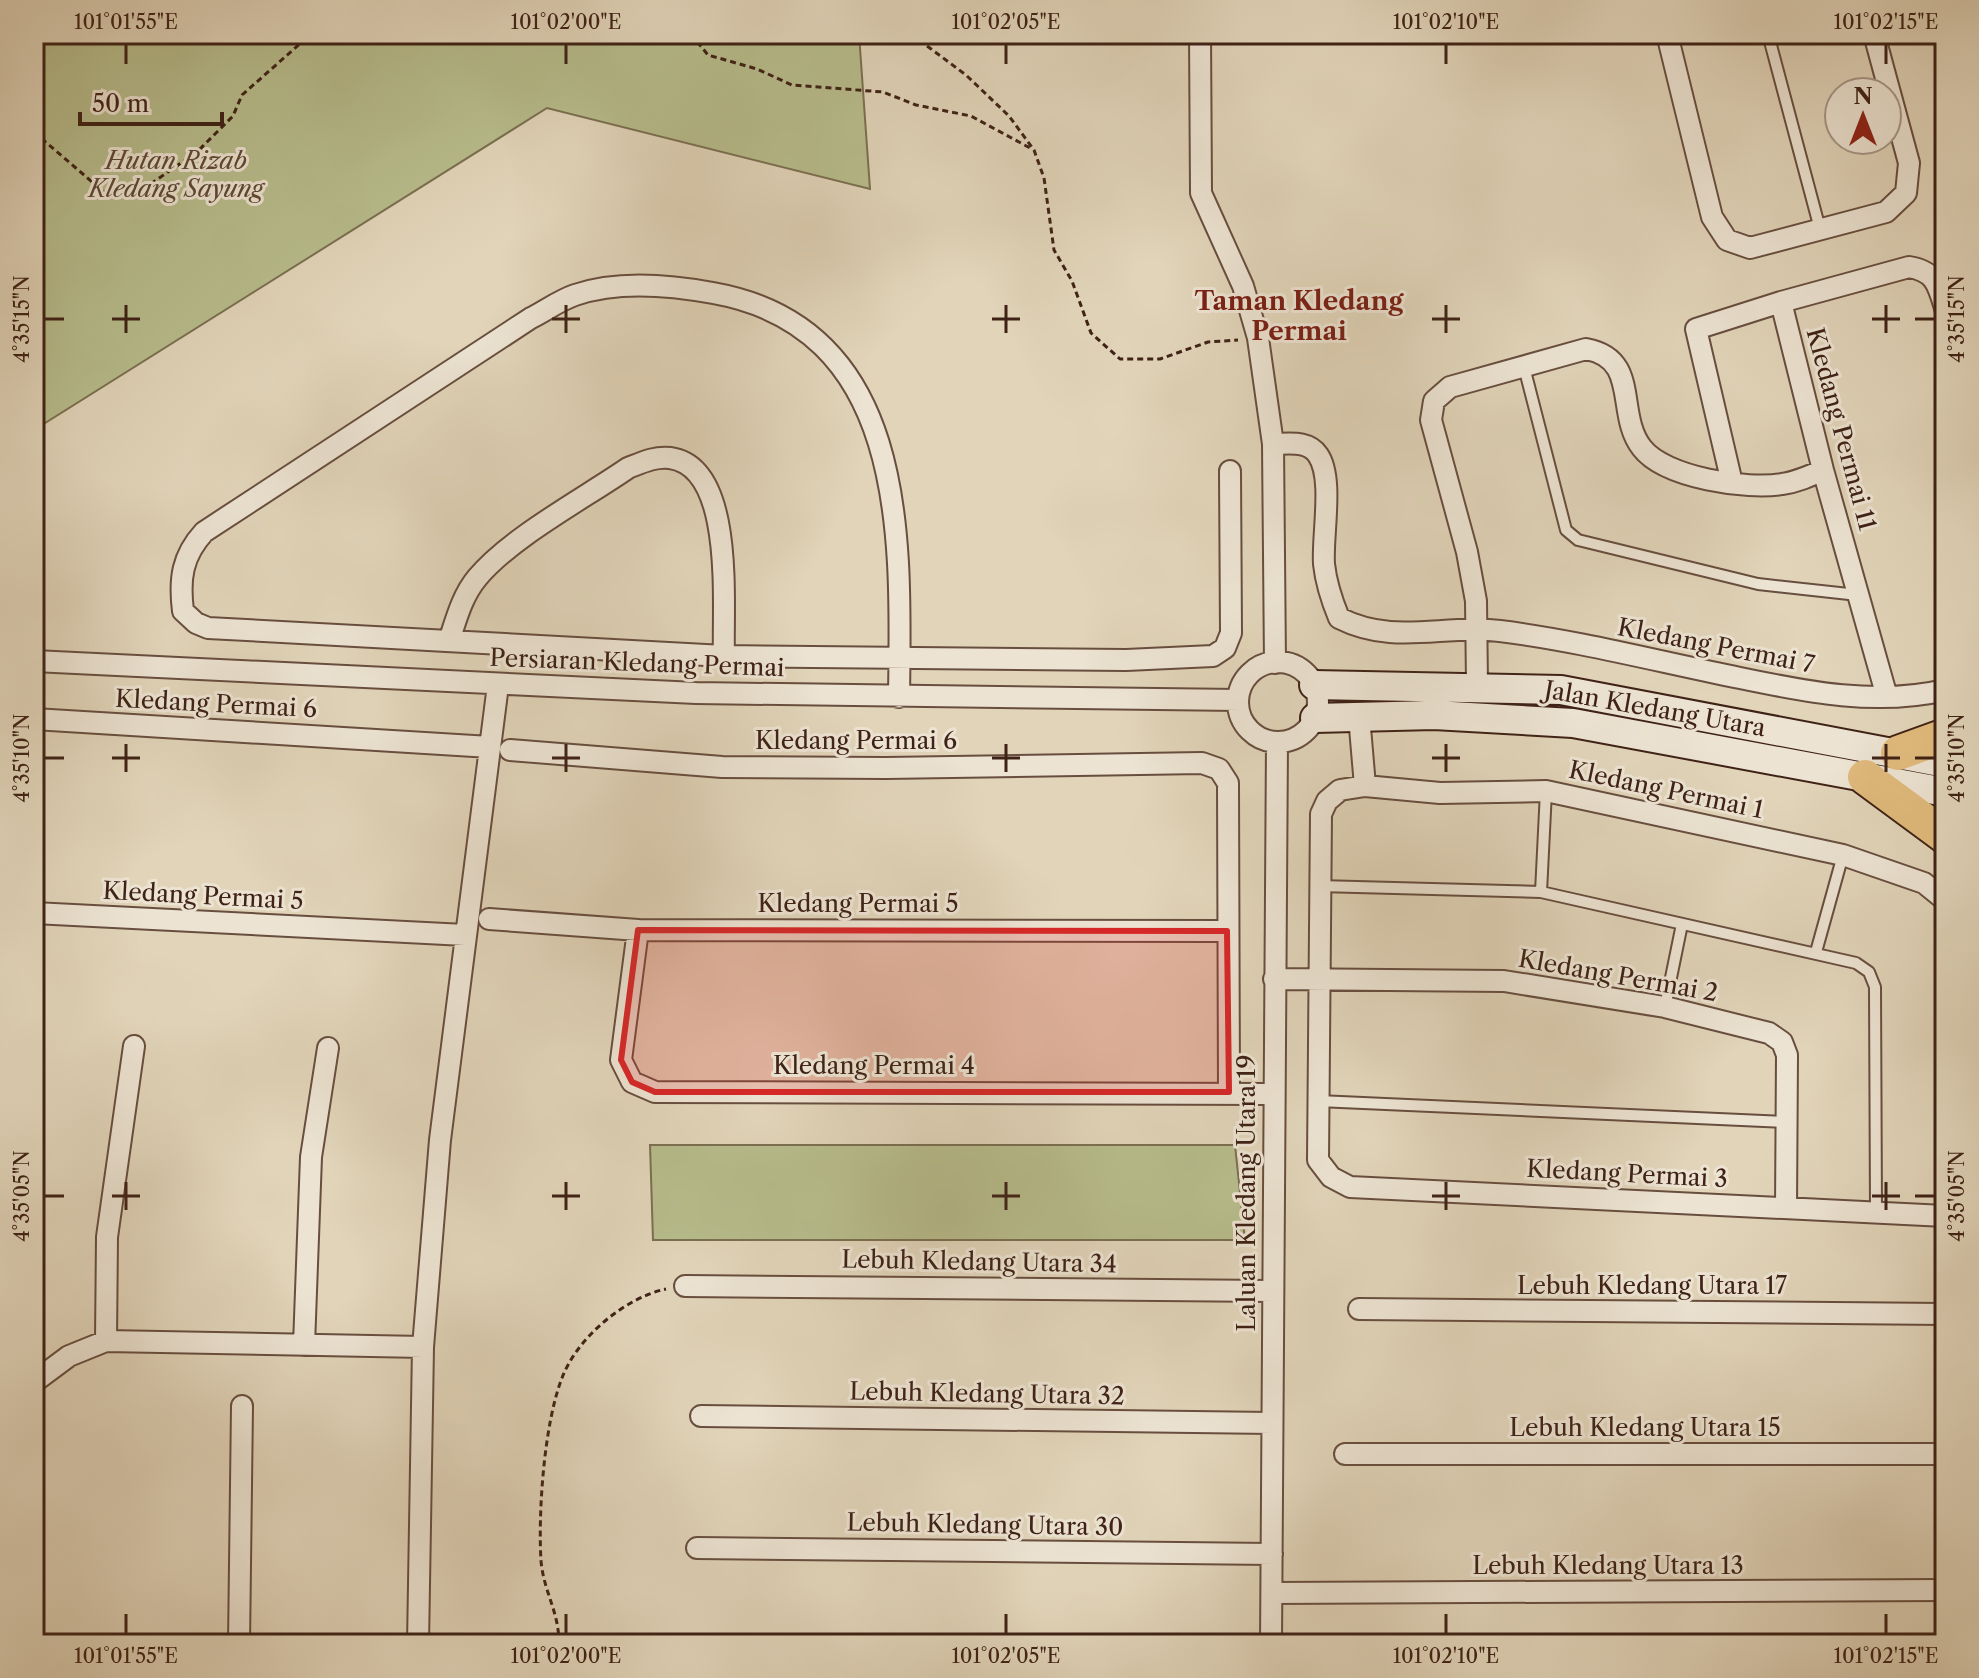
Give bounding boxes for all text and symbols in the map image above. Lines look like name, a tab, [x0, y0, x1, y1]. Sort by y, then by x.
text: 101°01'55"E	[74, 10, 178, 34]
text: 101°02'00"E	[511, 10, 621, 34]
text: 101°02'05"E	[951, 10, 1061, 34]
text: 101°02'10"E	[1393, 10, 1499, 34]
text: 101°02'15"E	[1834, 10, 1938, 34]
scale bar	[80, 76, 222, 126]
north arrow	[1823, 76, 1903, 156]
text: N	[1853, 83, 1873, 110]
text: 50 m	[92, 89, 149, 118]
park label: Hutan Rizab Kledang Sayung	[87, 146, 266, 203]
text: 4°35'15"N	[10, 275, 34, 363]
text: 4°35'15"N	[1945, 275, 1969, 363]
district label: Taman Kledang Permai	[1194, 285, 1404, 347]
street label: Kledang Permai 11	[1801, 325, 1882, 533]
street label: Kledang Permai 7	[1615, 612, 1817, 679]
street label: Persiaran Kledang Permai	[489, 643, 785, 682]
street label: Jalan Kledang Utara	[1538, 674, 1768, 742]
street label: Kledang Permai 6	[114, 684, 318, 723]
text: 4°35'10"N	[10, 713, 34, 803]
text: 4°35'10"N	[1945, 713, 1969, 803]
street label: Kledang Permai 6	[755, 726, 957, 755]
street label: Kledang Permai 1	[1566, 755, 1766, 824]
street label: Kledang Permai 5	[102, 876, 304, 915]
street label: Kledang Permai 5	[757, 889, 959, 918]
street label: Kledang Permai 2	[1516, 944, 1720, 1007]
street label: Kledang Permai 4	[773, 1051, 975, 1080]
street label: Laluan Kledang Utara 19	[1232, 1055, 1261, 1331]
text: 4°35'05"N	[10, 1150, 34, 1242]
text: 4°35'05"N	[1945, 1150, 1969, 1242]
street label: Kledang Permai 3	[1526, 1154, 1728, 1193]
street label: Lebuh Kledang Utara 34	[841, 1245, 1117, 1278]
street label: Lebuh Kledang Utara 17	[1517, 1271, 1787, 1300]
street label: Lebuh Kledang Utara 32	[849, 1377, 1125, 1410]
street label: Lebuh Kledang Utara 15	[1509, 1413, 1781, 1442]
street label: Lebuh Kledang Utara 30	[846, 1508, 1124, 1541]
street label: Lebuh Kledang Utara 13	[1472, 1551, 1744, 1580]
text: 101°01'55"E	[74, 1644, 178, 1668]
text: 101°02'00"E	[511, 1644, 621, 1668]
text: 101°02'05"E	[951, 1644, 1061, 1668]
text: 101°02'10"E	[1393, 1644, 1499, 1668]
text: 101°02'15"E	[1834, 1644, 1938, 1668]

